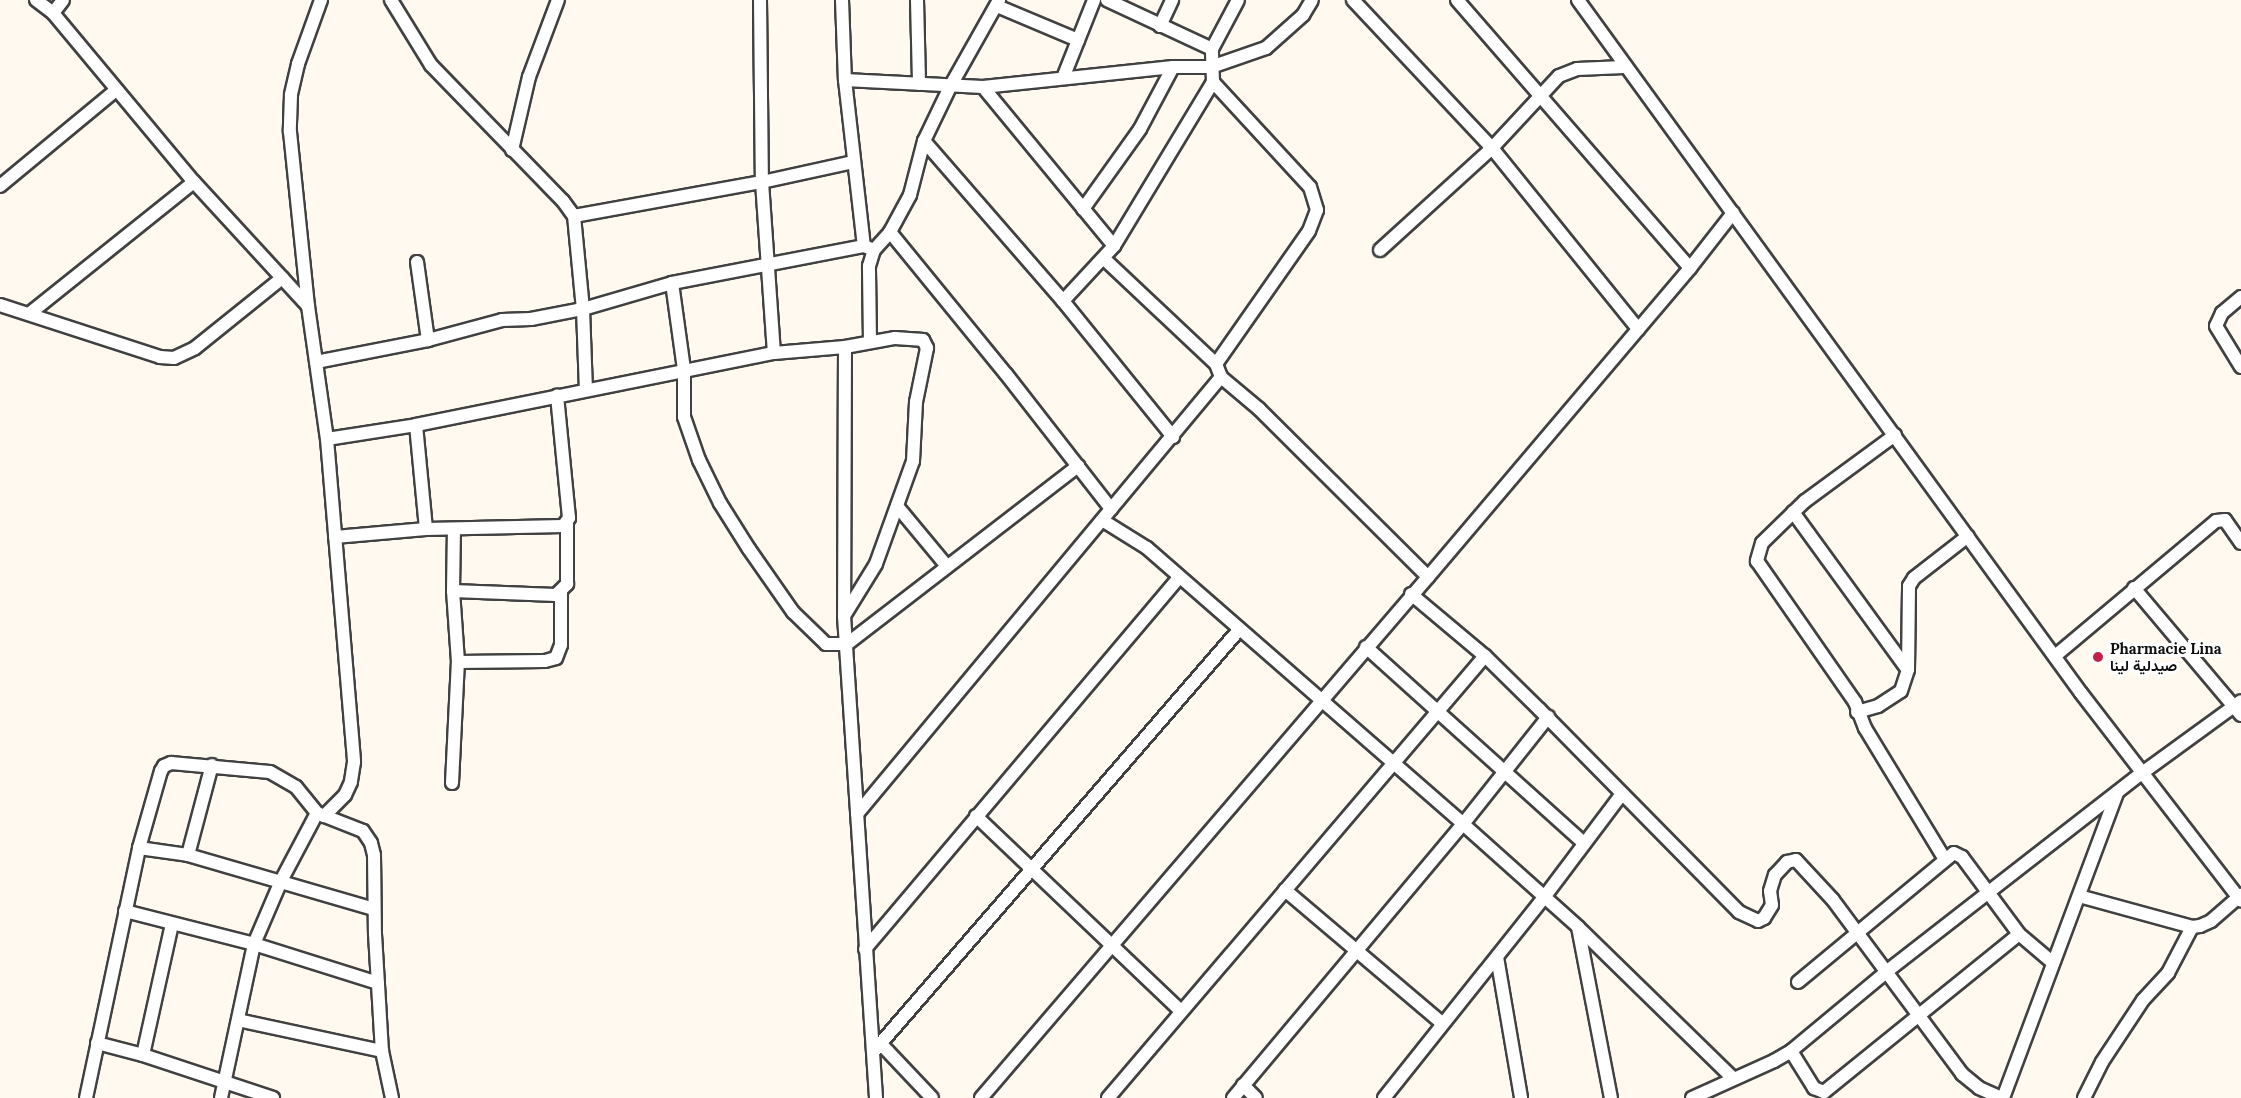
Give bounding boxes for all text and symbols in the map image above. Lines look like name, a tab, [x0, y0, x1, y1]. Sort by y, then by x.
place label: Pharmacie Lina صيدلية لينا	[2110, 639, 2222, 674]
marker: Pharmacie Lina صيدلية لينا	[2091, 650, 2105, 664]

